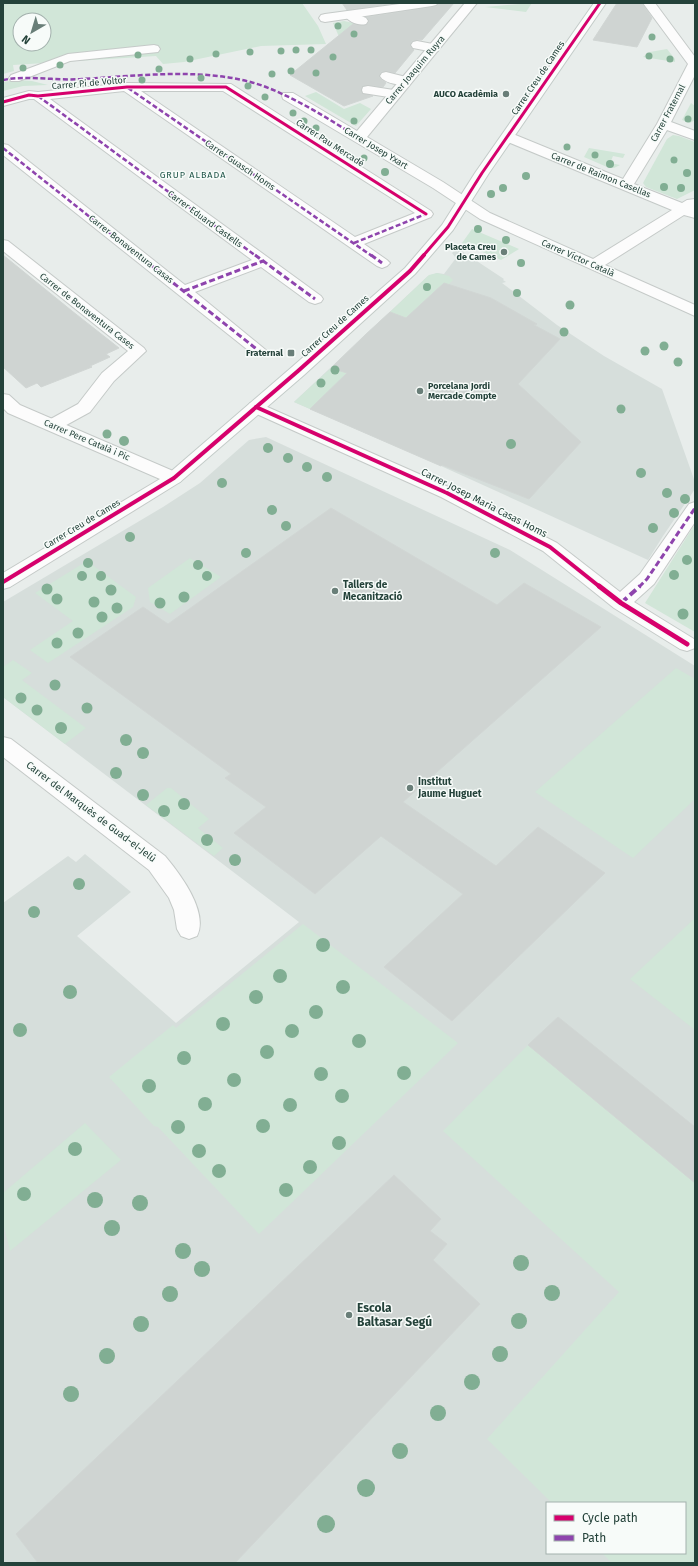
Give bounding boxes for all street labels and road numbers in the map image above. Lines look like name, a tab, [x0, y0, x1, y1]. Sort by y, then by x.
street label: Carrer Joaquim Ruyra	[383, 34, 447, 106]
street label: Carrer Creu de Cames	[509, 39, 567, 117]
street label: Carrer Pi de Voltor	[51, 75, 127, 91]
street label: Carrer Fraternal	[649, 82, 688, 143]
street label: Carrer Pau Mercadé	[294, 117, 366, 169]
street label: Carrer Josep Yxart	[342, 125, 410, 171]
street label: Carrer Guasch Homs	[203, 138, 277, 192]
street label: Carrer de Raimon Casellas	[550, 150, 652, 200]
street label: Carrer Eduard Castells	[166, 189, 244, 249]
street label: Carrer Bonaventura Casas	[87, 213, 175, 285]
street label: Carrer Víctor Català	[540, 237, 616, 279]
street label: Carrer de Bonaventura Cases	[38, 271, 136, 351]
street label: Carrer Creu de Cames	[299, 293, 371, 359]
street label: Carrer Pere Català i Pic	[43, 417, 132, 463]
street label: Carrer Josep Maria Casas Homs	[419, 466, 549, 540]
street label: Carrer Creu de Cames	[42, 497, 122, 551]
street label: Carrer del Marquès de Guad-el-Jelú	[24, 758, 159, 865]

